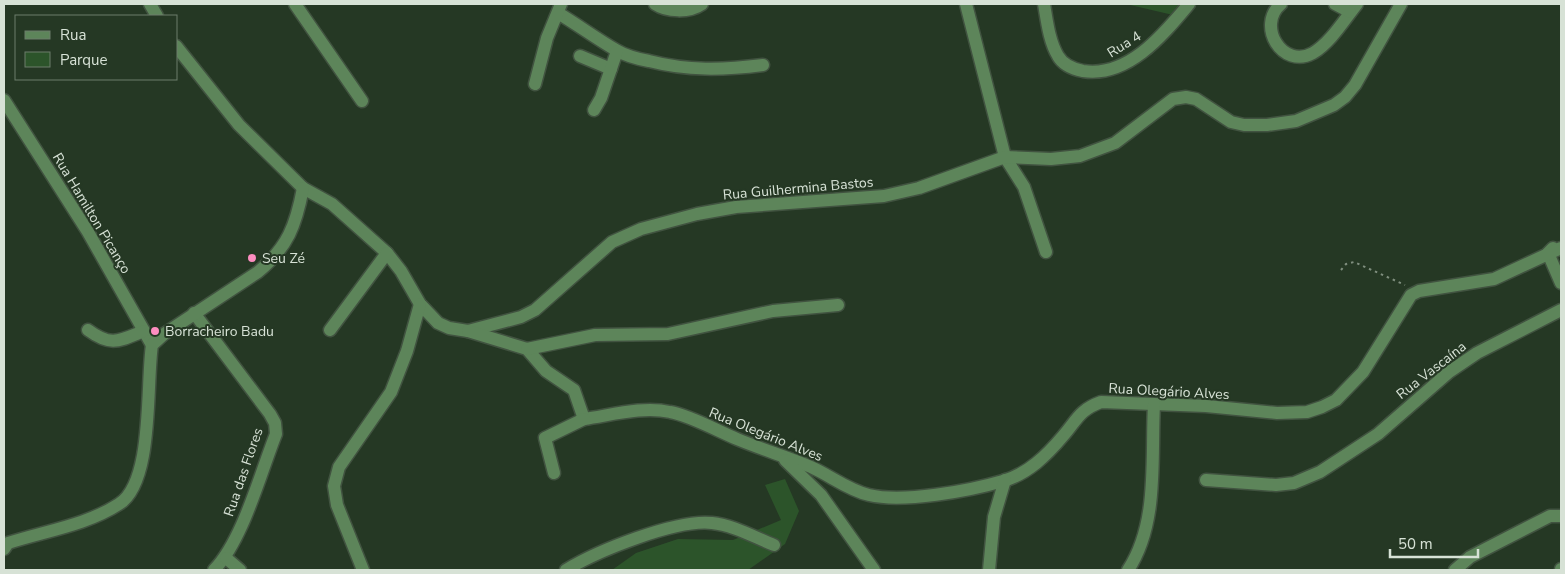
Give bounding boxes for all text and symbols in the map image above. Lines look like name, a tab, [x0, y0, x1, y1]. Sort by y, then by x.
legend	[15, 15, 178, 80]
text: Rua	[60, 25, 86, 45]
street label: Rua 4	[1104, 27, 1145, 62]
text: Parque	[60, 50, 108, 70]
street label: Rua Hamilton Picanço	[48, 149, 135, 277]
street label: Rua Guilhermina Bastos	[722, 172, 874, 205]
place label: Seu Zé	[262, 249, 305, 268]
marker: Seu Zé	[246, 252, 258, 264]
place label: Borracheiro Badu	[165, 322, 274, 341]
marker: Borracheiro Badu	[149, 325, 161, 337]
street label: Rua Vascaína	[1392, 337, 1470, 404]
street label: Rua Olegário Alves	[1108, 379, 1230, 404]
street label: Rua Olegário Alves	[706, 403, 826, 466]
street label: Rua das Flores	[219, 425, 268, 519]
scale bar	[1390, 526, 1478, 558]
text: 50 m	[1398, 534, 1433, 554]

